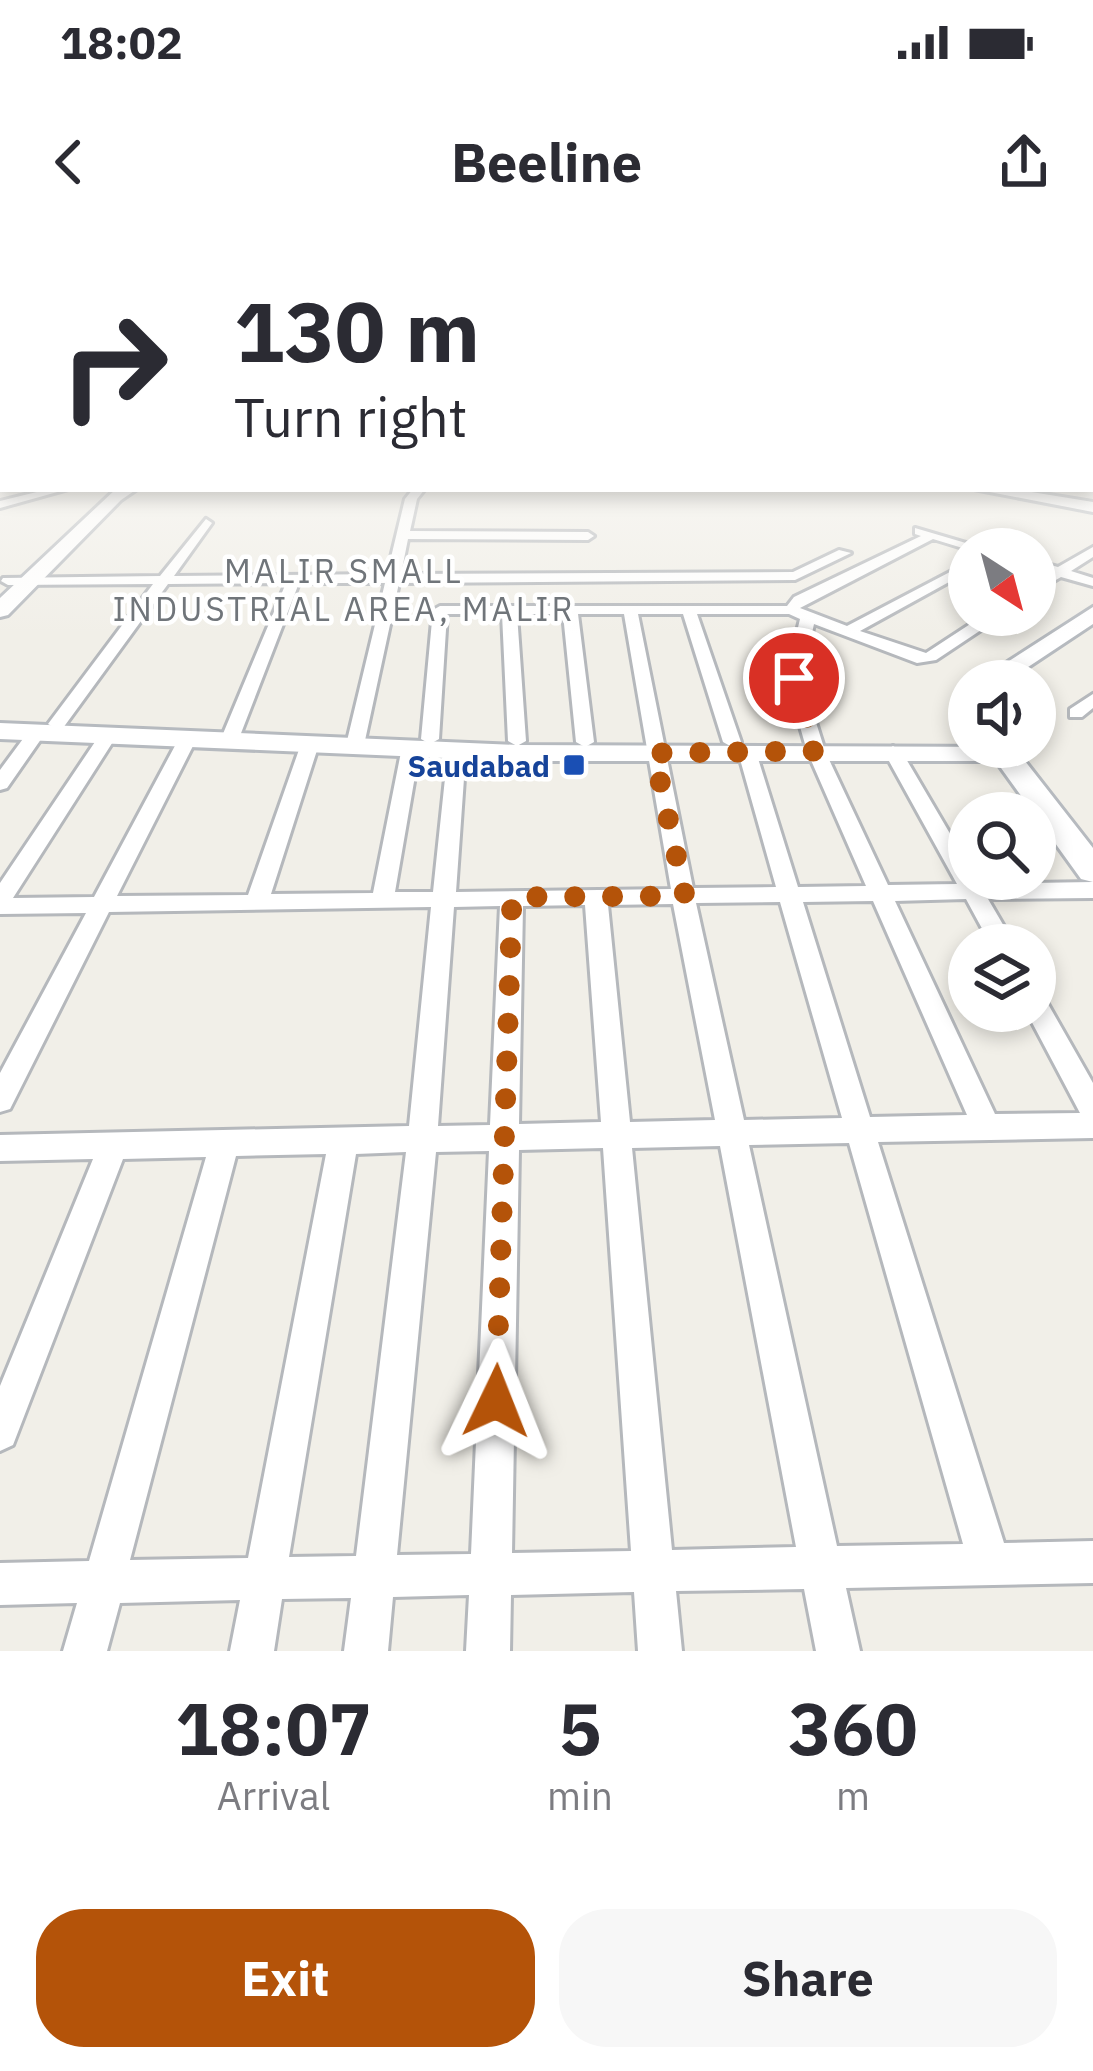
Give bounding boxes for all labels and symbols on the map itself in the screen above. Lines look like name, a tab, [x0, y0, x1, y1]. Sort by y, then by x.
north arrow	[948, 528, 1056, 636]
district label: MALIR SMALL INDUSTRIAL AREA, MALIR	[112, 549, 576, 630]
pin	[743, 627, 845, 729]
place label: Saudabad	[407, 746, 550, 785]
marker: Saudabad	[561, 752, 587, 778]
position arrow	[433, 1338, 559, 1464]

